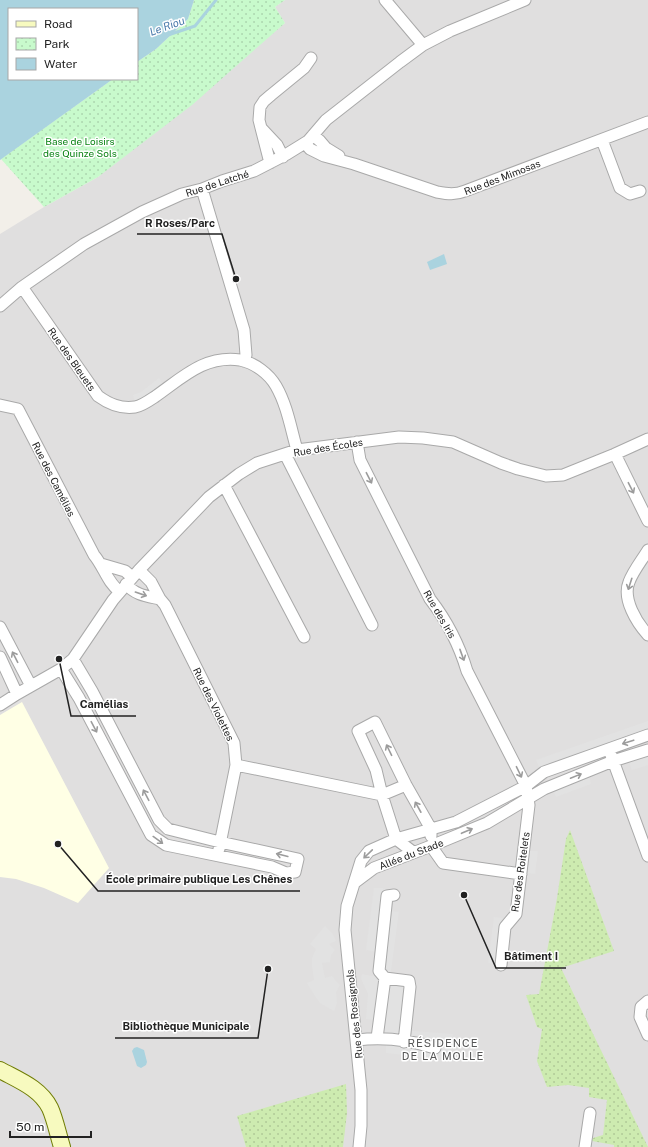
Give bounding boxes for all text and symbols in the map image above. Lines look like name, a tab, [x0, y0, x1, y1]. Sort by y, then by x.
legend	[8, 8, 138, 80]
water label: Le Riou	[148, 14, 186, 38]
text: Road	[44, 17, 72, 31]
text: Park	[44, 37, 70, 51]
text: Water	[44, 57, 78, 71]
park label: Base de Loisirs des Quinze Sols	[43, 135, 117, 159]
street label: Rue des Mimosas	[462, 157, 542, 197]
street label: Rue de Latché	[184, 167, 250, 199]
callout: R Roses/Parc	[137, 211, 222, 234]
text: R Roses/Parc	[145, 217, 215, 229]
street label: Rue des Bleuets	[46, 325, 98, 393]
street label: Rue des Écoles	[292, 436, 364, 458]
street label: Rue des Camélias	[30, 440, 78, 518]
one-way arrow	[366, 472, 373, 484]
one-way arrow	[628, 481, 636, 493]
one-way arrow	[625, 577, 633, 589]
street label: Rue des Iris	[421, 588, 459, 640]
one-way arrow	[135, 591, 147, 599]
one-way arrow	[458, 649, 466, 661]
one-way arrow	[11, 651, 18, 663]
street label: Rue des Violettes	[191, 665, 237, 743]
callout: Camélias	[71, 693, 136, 716]
text: Camélias	[80, 698, 129, 710]
one-way arrow	[91, 721, 98, 733]
one-way arrow	[622, 739, 635, 746]
one-way arrow	[385, 744, 392, 756]
one-way arrow	[516, 765, 523, 777]
one-way arrow	[569, 772, 581, 780]
one-way arrow	[141, 790, 149, 802]
one-way arrow	[414, 801, 422, 813]
one-way arrow	[461, 827, 473, 834]
street label: Rue des Roitelets	[508, 831, 532, 913]
one-way arrow	[152, 836, 163, 844]
street label: Allée du Stade	[377, 836, 445, 872]
one-way arrow	[363, 850, 373, 859]
one-way arrow	[276, 851, 289, 858]
callout: École primaire publique Les Chênes	[98, 868, 300, 891]
text: École primaire publique Les Chênes	[106, 872, 292, 885]
callout: Bâtiment I	[496, 945, 566, 968]
text: Bâtiment I	[504, 950, 558, 962]
street label: Rue des Rossignols	[343, 969, 365, 1059]
callout: Bibliothèque Municipale	[115, 1015, 258, 1038]
text: Bibliothèque Municipale	[123, 1020, 249, 1032]
district label: RÉSIDENCE DE LA MOLLE	[402, 1036, 484, 1062]
scale bar	[10, 1113, 91, 1139]
text: 50 m	[16, 1120, 44, 1134]

